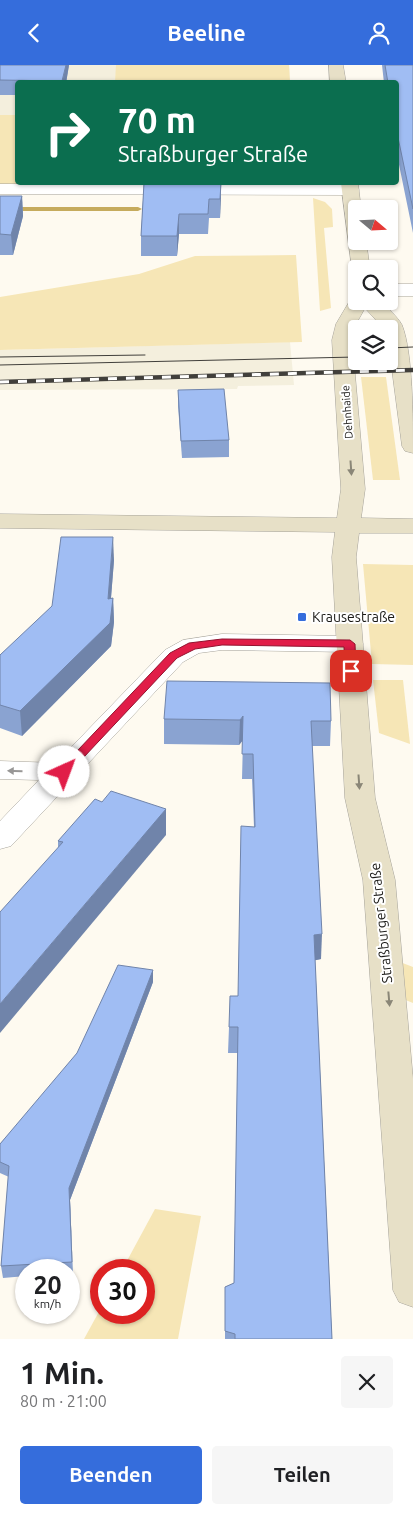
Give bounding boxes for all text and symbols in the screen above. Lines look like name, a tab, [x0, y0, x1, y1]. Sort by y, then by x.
icon: back	[20, 19, 48, 47]
icon: person	[365, 19, 393, 47]
text: Beeline	[167, 20, 246, 45]
icon: right	[35, 100, 100, 165]
text: 70 m	[118, 100, 196, 140]
text: Straßburger Straße	[118, 141, 308, 166]
north arrow	[348, 200, 398, 250]
map controls	[348, 200, 398, 370]
button: search	[348, 260, 398, 310]
button: layers	[348, 320, 398, 370]
street label: Dehnhaide	[339, 385, 355, 439]
one-way arrow	[348, 460, 356, 476]
place label: Krausestraße	[312, 609, 395, 625]
marker: Krausestraße	[296, 611, 308, 623]
pin	[330, 650, 372, 692]
icon: arrive	[337, 657, 365, 685]
position arrow	[37, 745, 89, 797]
one-way arrow	[6, 766, 22, 774]
one-way arrow	[355, 774, 363, 790]
street label: Straßburger Straße	[367, 862, 395, 984]
one-way arrow	[385, 991, 393, 1007]
speed limit sign: 30	[90, 1259, 155, 1324]
text: 20	[33, 1271, 62, 1299]
text: km/h	[34, 1297, 61, 1310]
text: 1 Min.	[20, 1356, 104, 1390]
button: close	[341, 1356, 393, 1408]
text: 80 m · 21:00	[20, 1392, 107, 1410]
button: Beenden	[20, 1446, 202, 1504]
button: Teilen	[212, 1446, 393, 1504]

